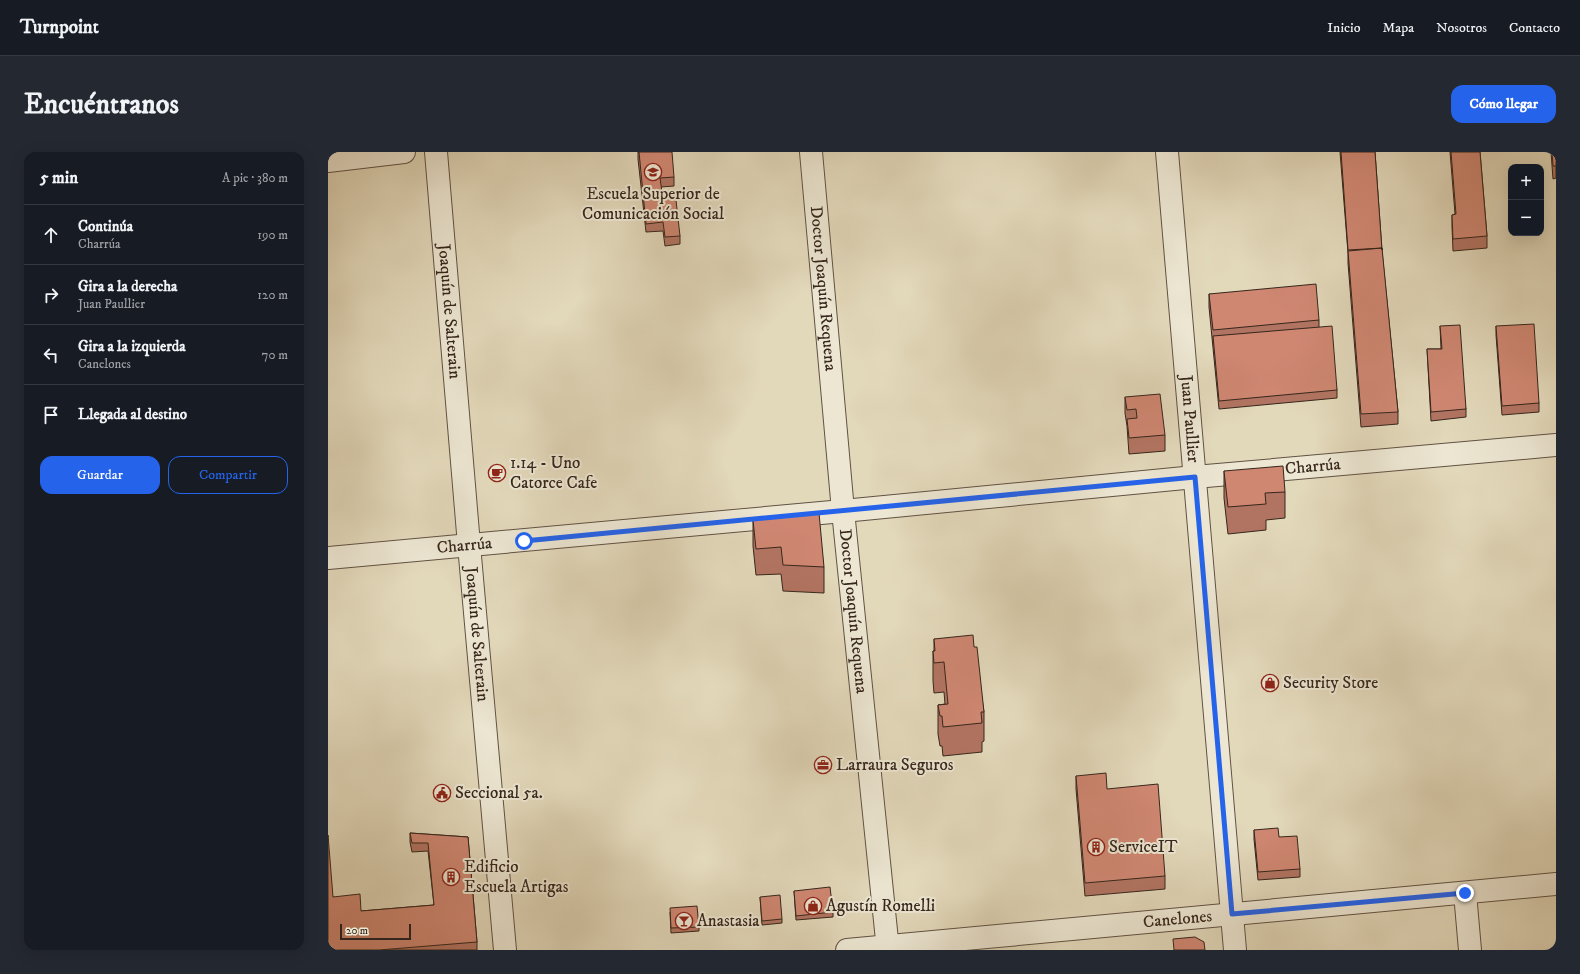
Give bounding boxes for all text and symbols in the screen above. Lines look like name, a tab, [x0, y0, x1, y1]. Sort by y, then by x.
text: Turnpoint	[20, 16, 99, 39]
text: Inicio	[1327, 19, 1360, 37]
text: Mapa	[1382, 19, 1414, 37]
text: Nosotros	[1436, 19, 1487, 37]
text: Contacto	[1509, 19, 1560, 37]
button: Cómo llegar	[1451, 85, 1556, 123]
text: Encuéntranos	[24, 87, 179, 122]
school or university icon: Escuela Superior de Comunicación Social	[643, 162, 663, 182]
map controls	[1508, 164, 1544, 236]
button: +	[1508, 164, 1544, 200]
text: 5 min	[40, 167, 78, 189]
text: A pie · 380 m	[222, 170, 288, 186]
place label: Escuela Superior de Comunicación Social	[582, 183, 724, 225]
button: −	[1508, 200, 1544, 236]
street label: Doctor Joaquín Requena	[805, 205, 842, 373]
text: Continúa	[78, 217, 133, 236]
icon: ahead	[40, 224, 62, 246]
text: 190 m	[257, 227, 288, 243]
text: Charrúa	[78, 236, 120, 252]
street label: Joaquín de Salterain	[433, 241, 466, 380]
text: Gira a la derecha	[78, 277, 177, 296]
icon: right	[40, 284, 62, 306]
text: 120 m	[257, 287, 288, 303]
text: Juan Paullier	[78, 296, 145, 312]
text: Gira a la izquierda	[78, 337, 186, 356]
icon: left	[40, 344, 62, 366]
text: 70 m	[262, 347, 288, 363]
text: Canelones	[78, 356, 131, 372]
street label: Juan Paullier	[1175, 372, 1204, 464]
icon: arrive	[40, 404, 62, 426]
text: Llegada al destino	[78, 405, 187, 424]
place label: 1.14 - Uno Catorce Cafe	[510, 452, 597, 494]
street label: Charrúa	[1284, 453, 1342, 480]
button: Guardar	[40, 456, 160, 494]
button: Compartir	[168, 456, 288, 494]
cafe icon: 1.14 - Uno Catorce Cafe	[487, 463, 507, 483]
street label: Doctor Joaquín Requena	[834, 528, 873, 695]
street label: Charrúa	[436, 532, 494, 559]
route start	[515, 532, 533, 550]
street label: Joaquín de Salterain	[460, 564, 494, 703]
place label: Security Store	[1283, 672, 1378, 694]
shop icon: Security Store	[1260, 673, 1280, 693]
place label: Larraura Seguros	[836, 754, 954, 776]
office icon: Larraura Seguros	[813, 755, 833, 775]
place label: Seccional 5a.	[455, 782, 543, 804]
public building icon: Seccional 5a.	[432, 783, 452, 803]
place label: ServiceIT	[1109, 836, 1178, 858]
building icon: ServiceIT	[1086, 837, 1106, 857]
place label: Edificio Escuela Artigas	[464, 856, 569, 898]
building icon: Edificio Escuela Artigas	[441, 867, 461, 887]
route end	[1456, 884, 1474, 902]
place label: Agustín Romelli	[826, 895, 935, 917]
shop icon: Agustín Romelli	[803, 896, 823, 916]
street label: Canelones	[1142, 905, 1213, 933]
place label: Anastasia	[697, 910, 760, 932]
bar icon: Anastasia	[674, 911, 694, 931]
scale bar	[340, 922, 411, 941]
text: 20 m	[346, 924, 368, 938]

